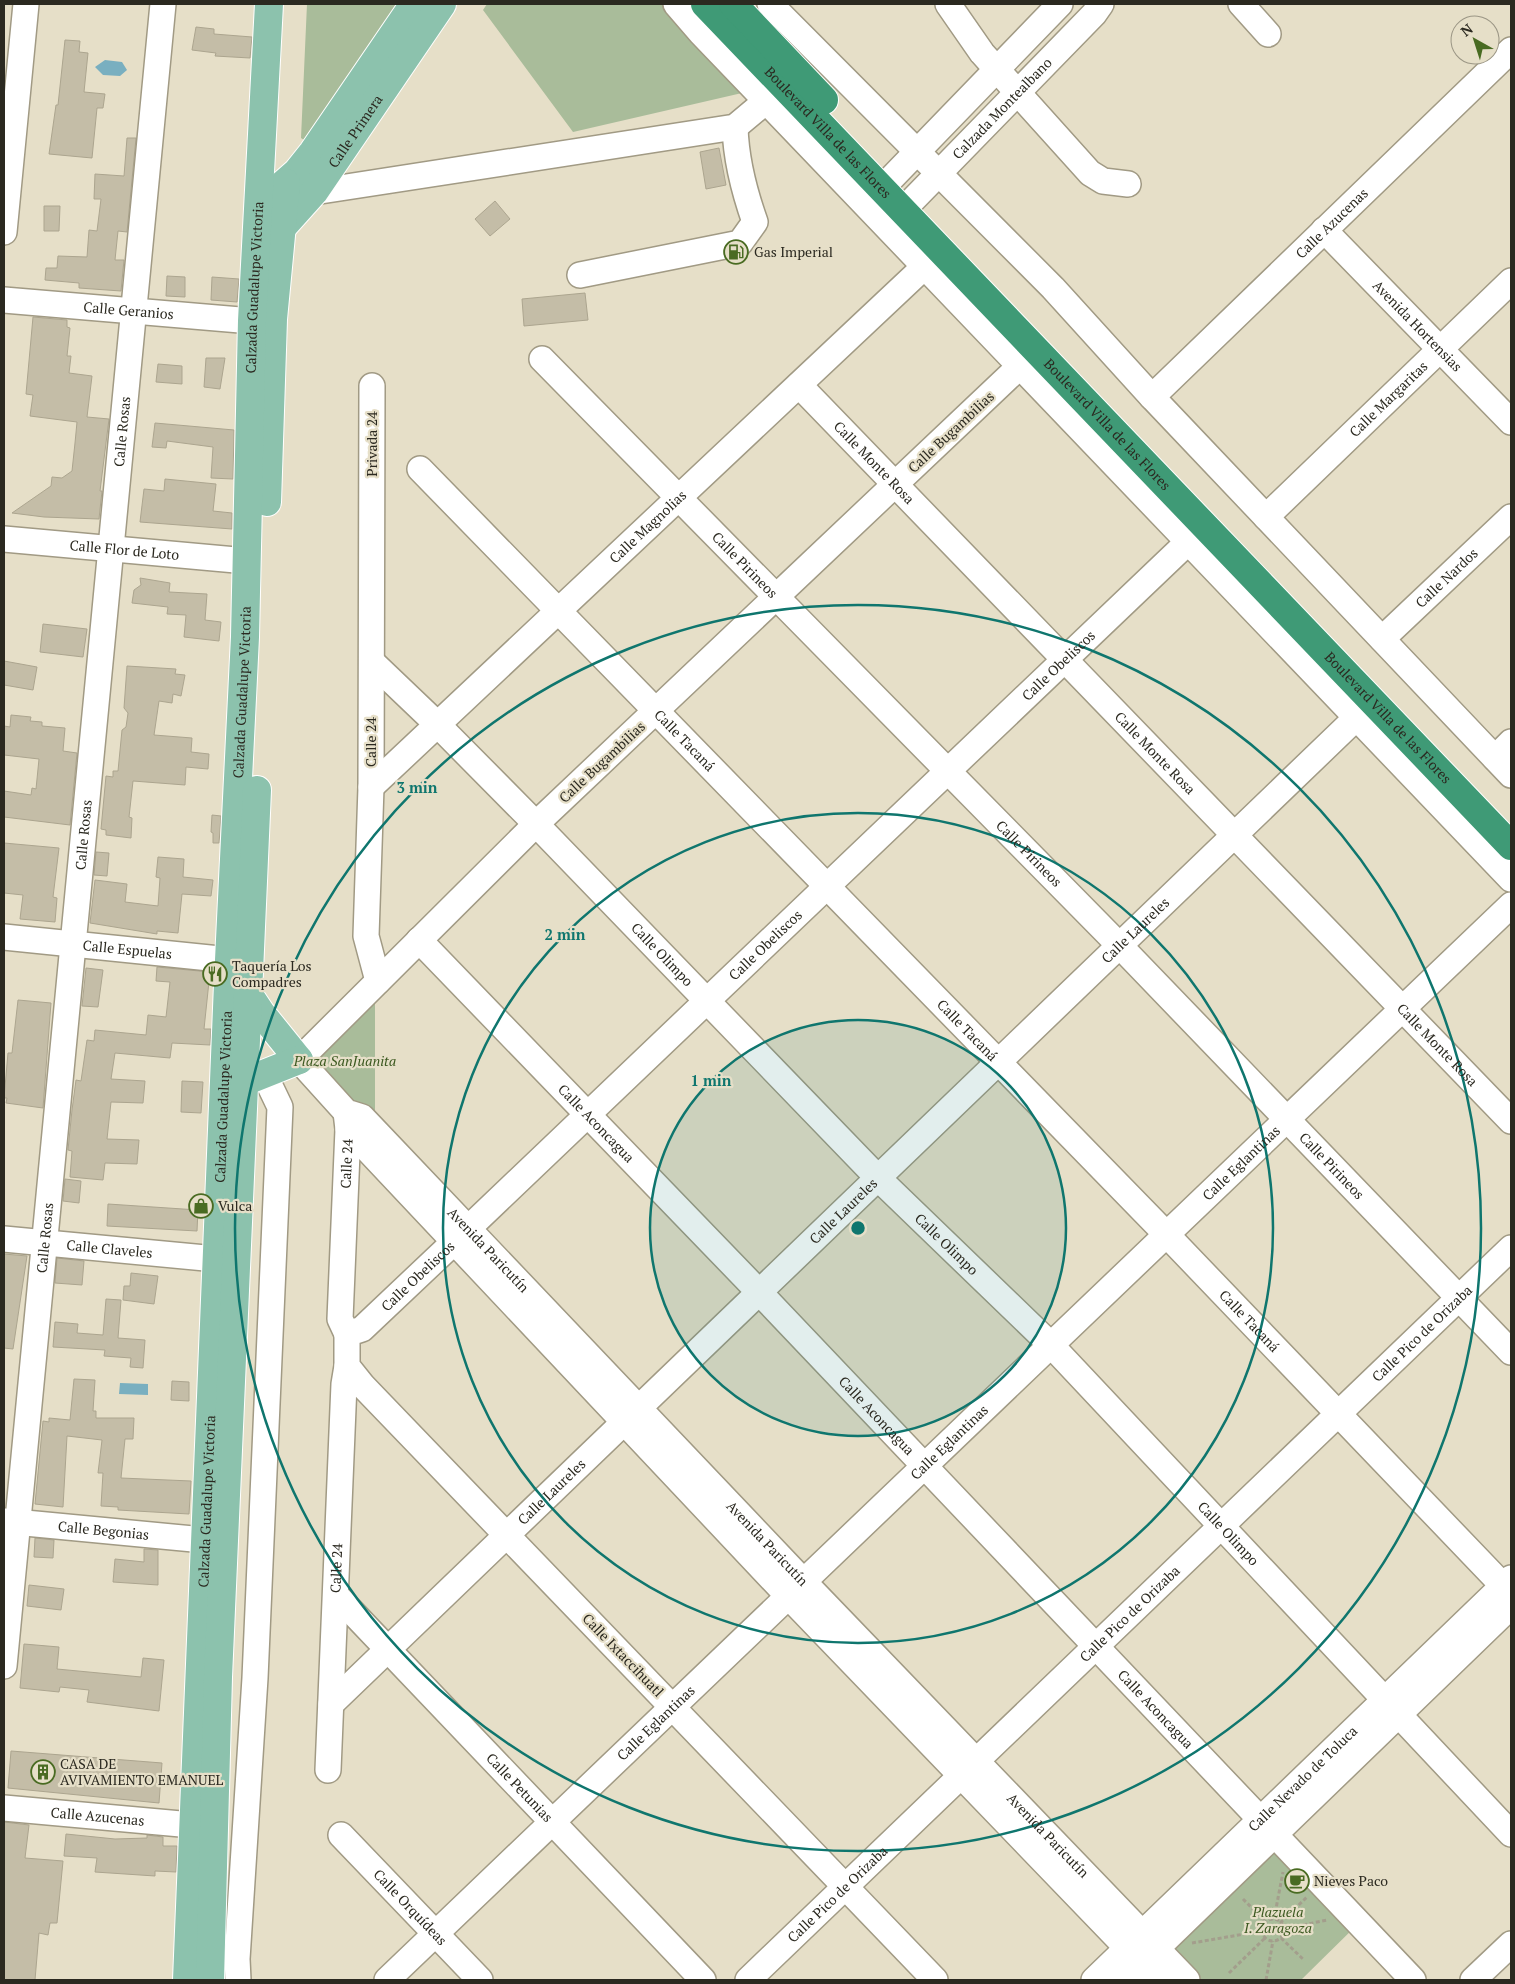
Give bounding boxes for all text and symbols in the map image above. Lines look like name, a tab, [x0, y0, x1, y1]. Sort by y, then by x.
north arrow	[1450, 15, 1500, 65]
text: N	[1456, 19, 1477, 40]
street label: Calzada Montealbano	[948, 53, 1056, 163]
street label: Boulevard Villa de las Flores	[761, 62, 896, 202]
street label: Calle Primera	[323, 91, 387, 171]
street label: Calle Azucenas	[1291, 183, 1372, 262]
street label: Calzada Guadalupe Victoria	[241, 201, 267, 374]
fuel station icon: Gas Imperial	[723, 239, 749, 265]
place label: Gas Imperial	[754, 242, 833, 261]
street label: Avenida Hortensias	[1369, 276, 1467, 375]
street label: Calle Geranios	[83, 297, 174, 323]
street label: Boulevard Villa de las Flores	[1040, 354, 1175, 494]
street label: Calle Margaritas	[1345, 356, 1431, 441]
street label: Calle Bugambilias	[903, 387, 998, 477]
street label: Calle Rosas	[109, 396, 134, 468]
street label: Privada 24	[362, 411, 381, 477]
street label: Calle Monte Rosa	[830, 417, 919, 508]
street label: Calle Magnolias	[605, 485, 690, 567]
street label: Calle Pirineos	[708, 527, 782, 602]
street label: Calle Flor de Loto	[69, 535, 180, 564]
street label: Calle Nardos	[1411, 543, 1482, 612]
street label: Calzada Guadalupe Victoria	[228, 606, 255, 779]
street label: Calle Obeliscos	[1017, 626, 1099, 705]
street label: Boulevard Villa de las Flores	[1321, 647, 1456, 787]
street label: Calle Tacaná	[650, 705, 719, 775]
street label: Calle Monte Rosa	[1111, 707, 1200, 798]
street label: Calle 24	[361, 717, 380, 767]
street label: Calle Bugambilias	[554, 717, 649, 807]
text: 3 min	[396, 777, 438, 797]
street label: Calle Rosas	[70, 799, 96, 871]
street label: Calle Pirineos	[992, 816, 1066, 891]
street label: Calle Laureles	[1097, 893, 1173, 967]
street label: Calle Obeliscos	[724, 905, 806, 984]
street label: Calle Olimpo	[627, 918, 698, 990]
text: 2 min	[544, 924, 586, 944]
street label: Calle Espuelas	[82, 935, 173, 963]
place label: Taquería Los Compadres	[232, 956, 312, 991]
restaurant icon: Taquería Los Compadres	[202, 961, 228, 987]
street label: Calle Tacaná	[933, 995, 1002, 1065]
street label: Calle Monte Rosa	[1393, 999, 1482, 1090]
street label: Calzada Guadalupe Victoria	[210, 1010, 236, 1183]
park label: Plaza SanJuanita	[293, 1051, 396, 1070]
text: 1 min	[690, 1070, 732, 1090]
street label: Calle Aconcagua	[554, 1080, 639, 1166]
street label: Calle Eglantinas	[1198, 1121, 1284, 1204]
street label: Calle Pirineos	[1295, 1128, 1369, 1203]
street label: Calle 24	[335, 1138, 357, 1189]
street label: Calle Laureles	[805, 1174, 881, 1248]
shop icon: Vulca	[188, 1193, 214, 1219]
place label: Vulca	[218, 1196, 252, 1215]
street label: Calle Rosas	[32, 1202, 57, 1274]
street label: Avenida Paricutín	[444, 1203, 534, 1297]
street label: Calle Olimpo	[911, 1209, 983, 1279]
centre of rings	[849, 1219, 867, 1237]
street label: Calle Claveles	[66, 1235, 154, 1262]
street label: Calle Obeliscos	[377, 1236, 458, 1315]
street label: Calle Pico de Orizaba	[1367, 1281, 1476, 1386]
street label: Calle Tacaná	[1215, 1285, 1284, 1356]
street label: Calle Aconcagua	[835, 1372, 919, 1459]
street label: Calle Eglantinas	[906, 1400, 992, 1484]
street label: Calzada Guadalupe Victoria	[193, 1415, 219, 1588]
street label: Calle Laureles	[513, 1454, 589, 1529]
street label: Avenida Paricutín	[723, 1496, 813, 1590]
street label: Calle Olimpo	[1194, 1497, 1264, 1570]
street label: Calle Begonias	[57, 1516, 150, 1544]
street label: Calle 24	[325, 1542, 346, 1593]
street label: Calle Pico de Orizaba	[1075, 1561, 1184, 1666]
street label: Calle Ixtaccihuatl	[579, 1609, 668, 1701]
street label: Calle Aconcagua	[1114, 1665, 1198, 1752]
street label: Calle Eglantinas	[612, 1681, 699, 1764]
street label: Calle Nevado de Toluca	[1244, 1721, 1361, 1835]
street label: Calle Petunias	[482, 1748, 557, 1826]
place label: CASA DE AVIVAMIENTO EMANUEL	[60, 1754, 224, 1789]
building icon: CASA DE AVIVAMIENTO EMANUEL	[30, 1759, 56, 1785]
street label: Avenida Paricutín	[1003, 1789, 1094, 1882]
street label: Calle Azucenas	[50, 1802, 145, 1830]
street label: Calle Pico de Orizaba	[783, 1841, 891, 1946]
street label: Calle Orquídeas	[370, 1865, 452, 1949]
cafe icon: Nieves Paco	[1284, 1868, 1310, 1894]
place label: Nieves Paco	[1314, 1871, 1388, 1890]
park label: Plazuela I. Zaragoza	[1243, 1902, 1312, 1937]

